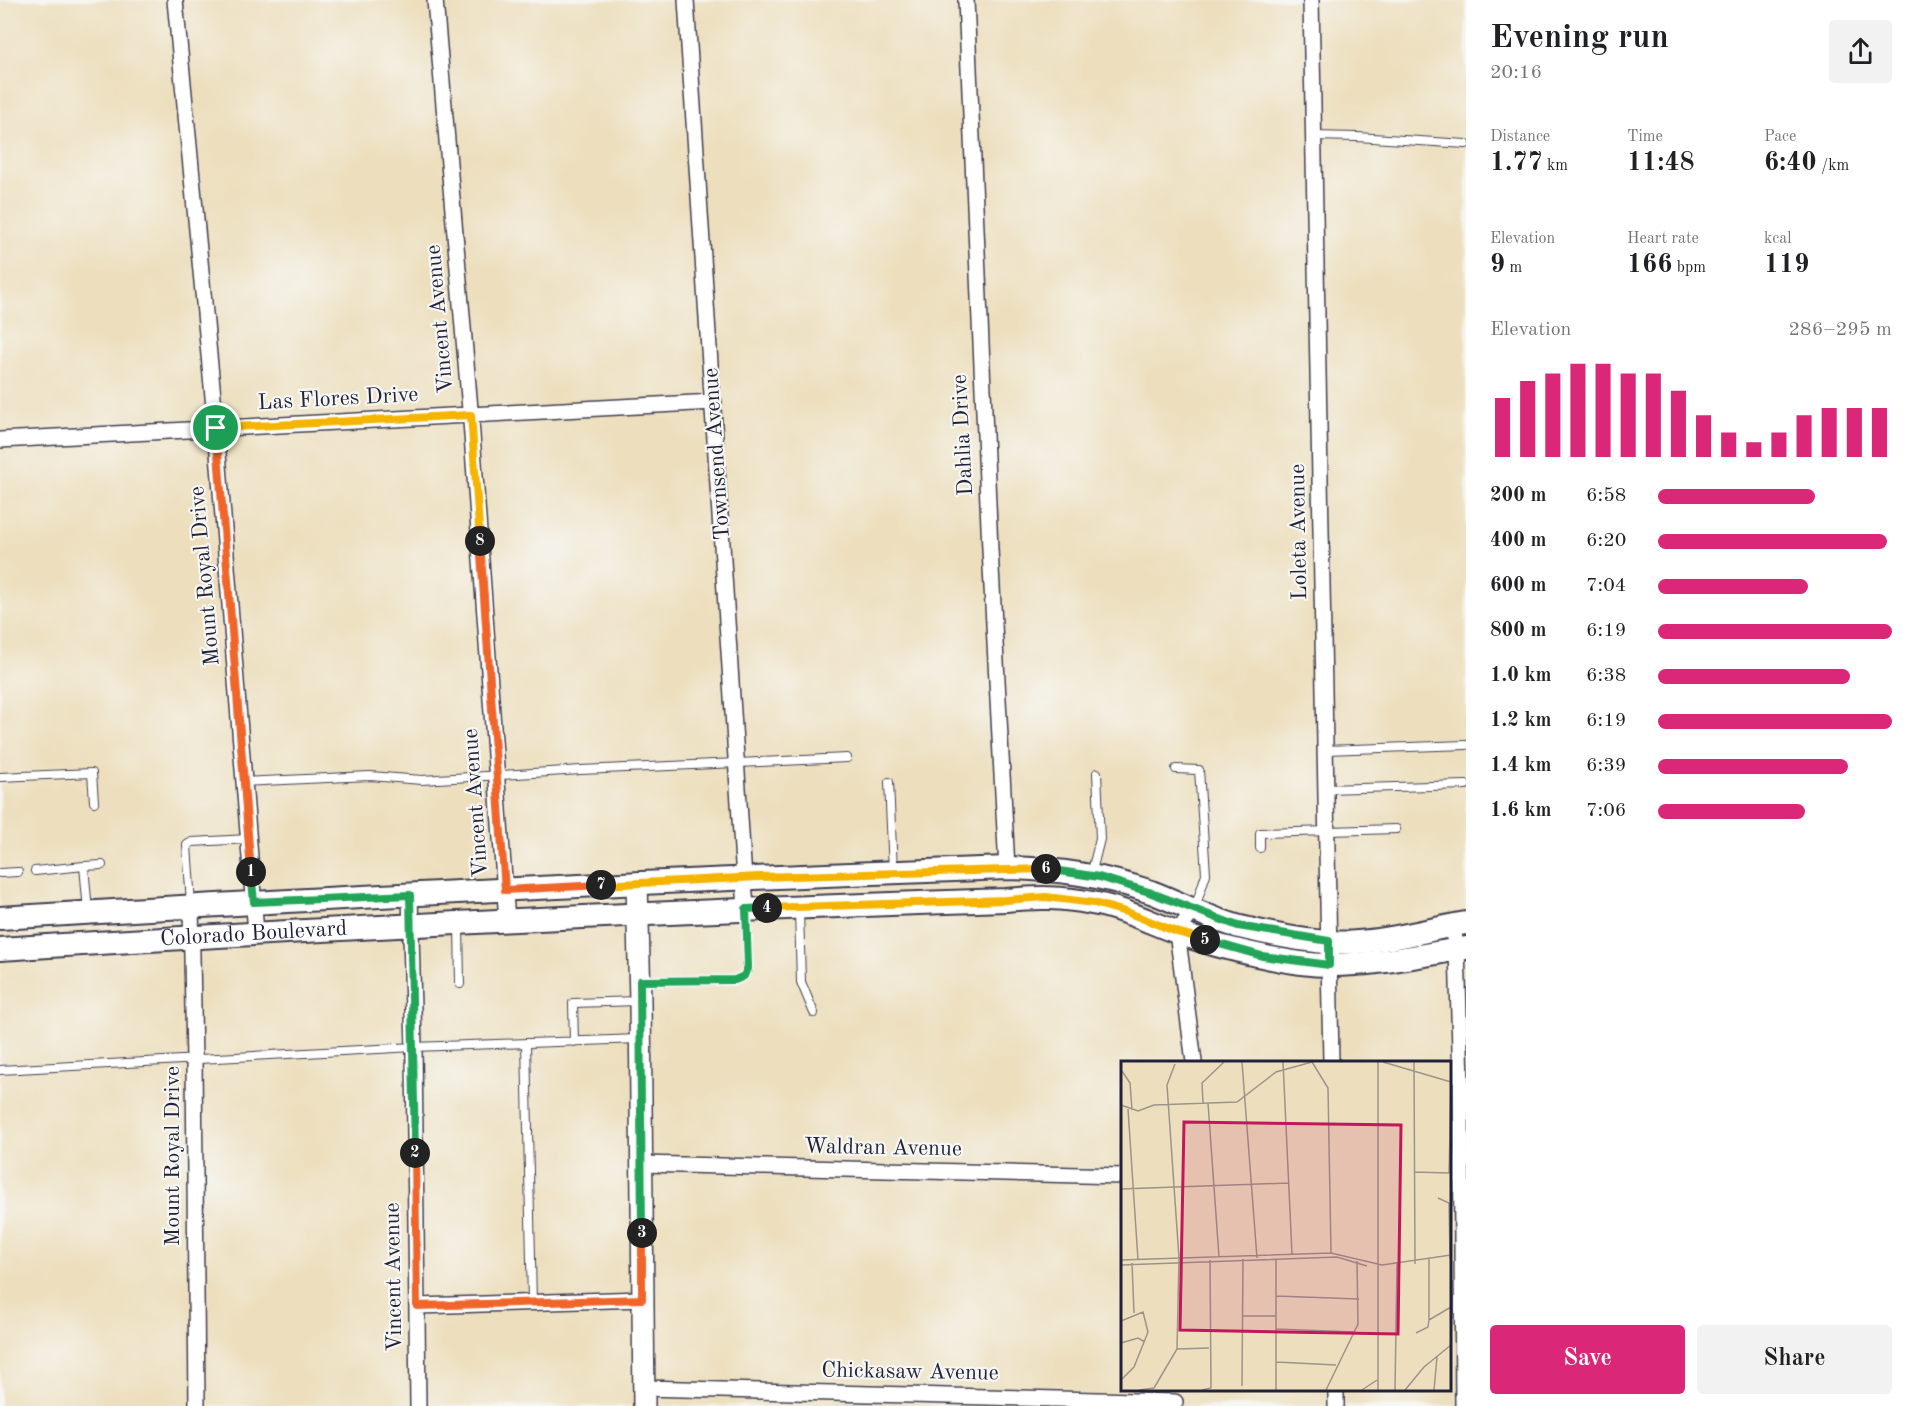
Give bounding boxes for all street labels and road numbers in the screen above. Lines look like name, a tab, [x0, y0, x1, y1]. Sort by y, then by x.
street label: Vincent Avenue	[423, 244, 457, 394]
street label: Townsend Avenue	[700, 367, 734, 541]
street label: Dahlia Drive	[949, 374, 977, 496]
street label: Las Flores Drive	[257, 384, 419, 414]
street label: Loleta Avenue	[1287, 464, 1311, 600]
street label: Mount Royal Drive	[186, 485, 224, 667]
street label: Vincent Avenue	[460, 728, 492, 878]
street label: Colorado Boulevard	[159, 918, 348, 950]
street label: Mount Royal Drive	[162, 1066, 184, 1246]
street label: Waldran Avenue	[804, 1136, 962, 1160]
street label: Vincent Avenue	[382, 1202, 406, 1352]
street label: Chickasaw Avenue	[821, 1359, 999, 1385]

